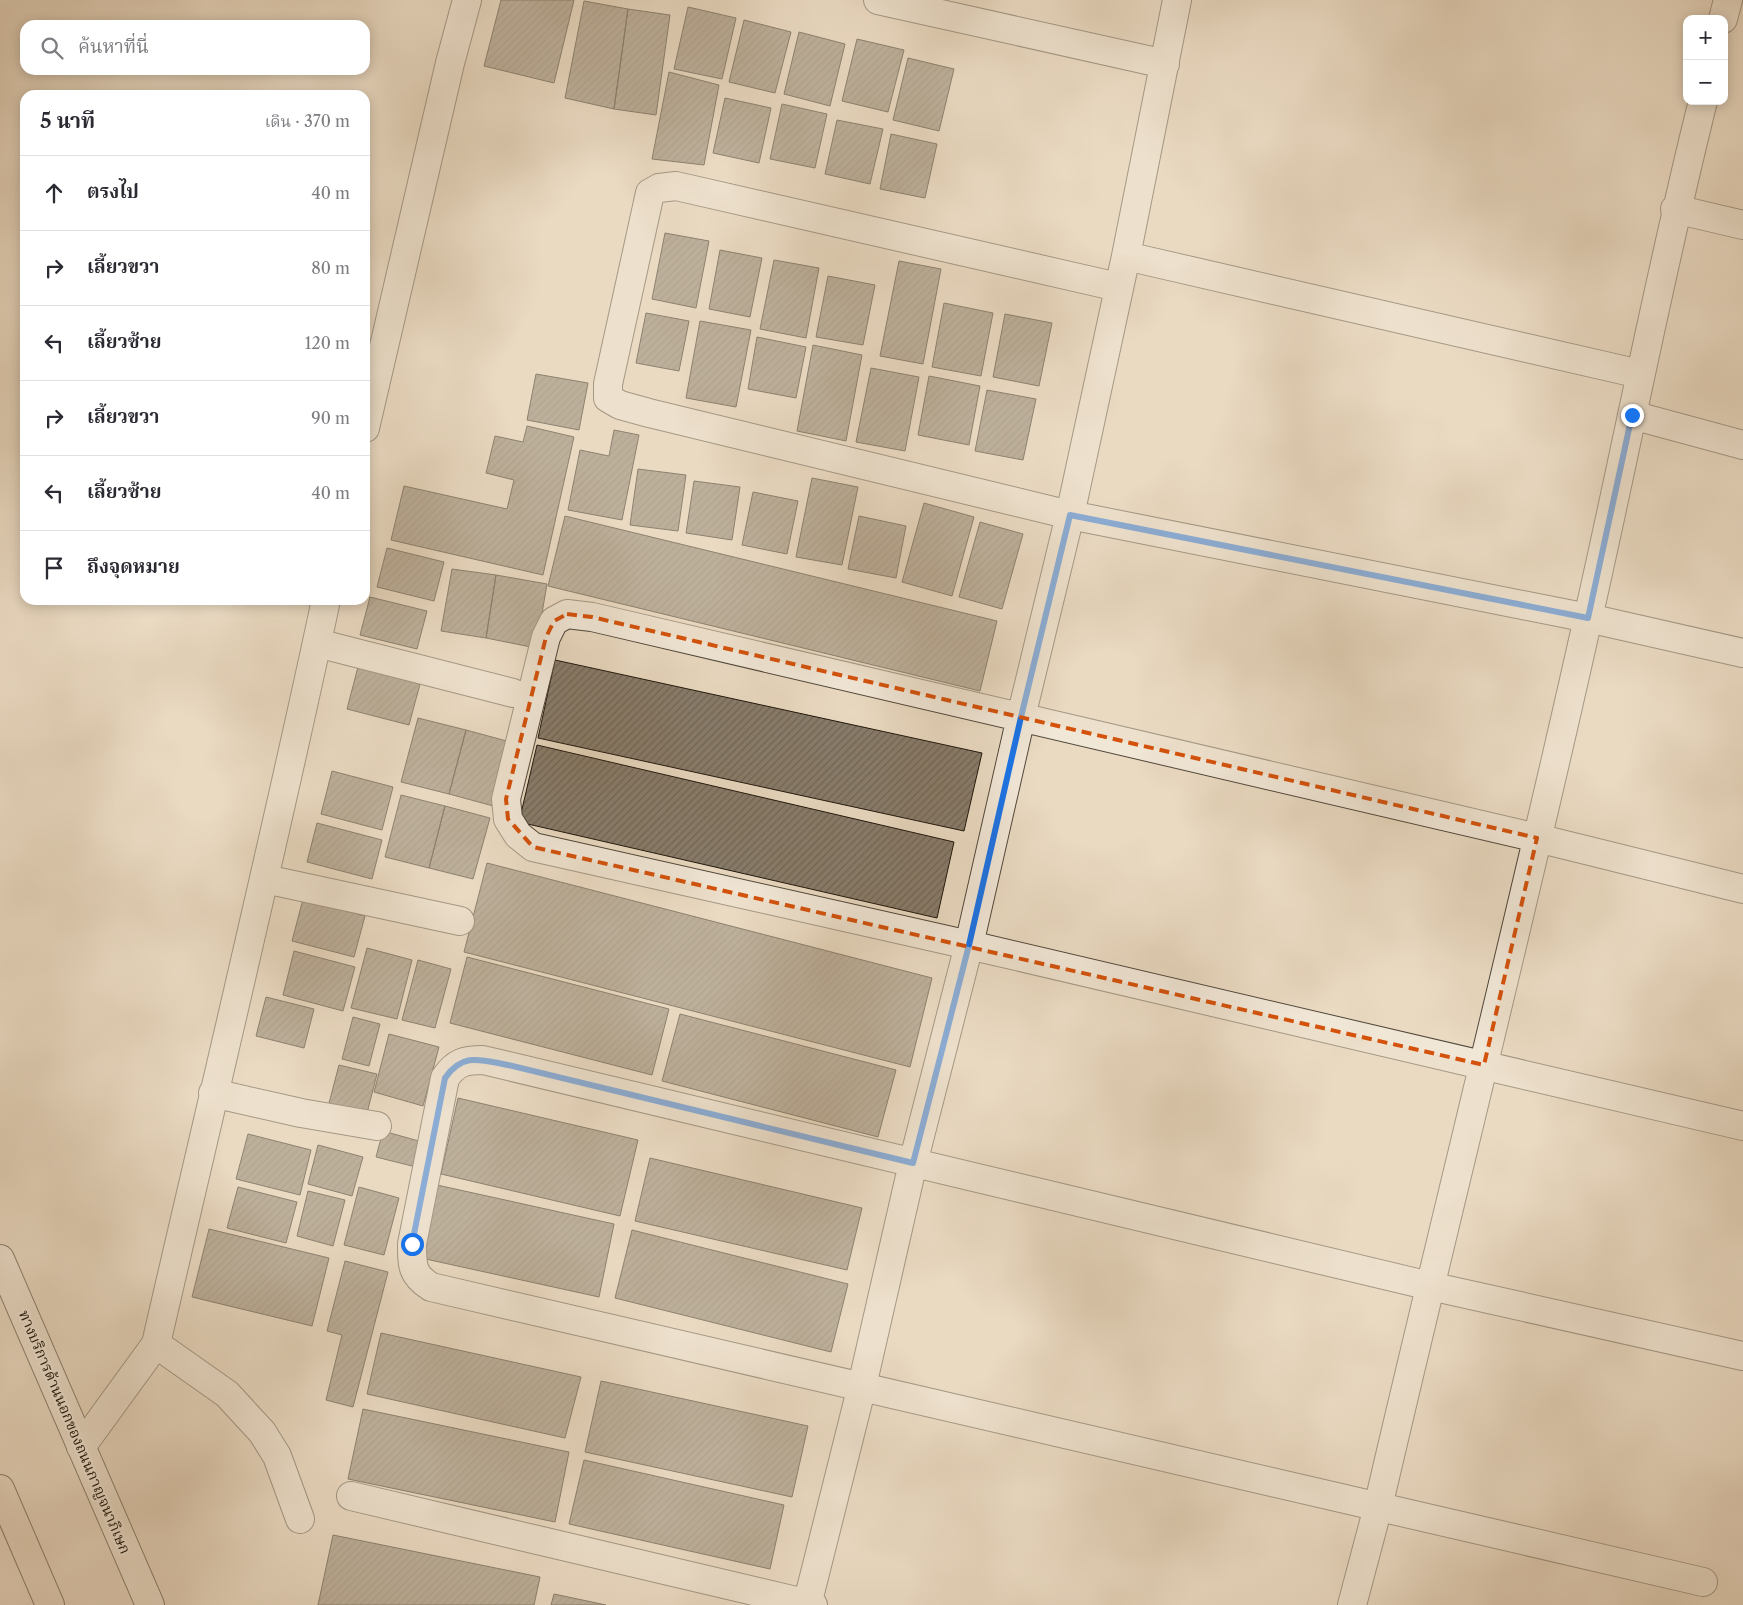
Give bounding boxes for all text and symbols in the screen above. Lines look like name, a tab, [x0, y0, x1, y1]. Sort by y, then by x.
map controls	[1683, 15, 1728, 105]
button: +	[1683, 15, 1728, 60]
search box	[20, 20, 370, 75]
icon: search	[38, 34, 66, 62]
text: ค้นหาที่นี่	[78, 35, 149, 58]
button: −	[1683, 60, 1728, 105]
text: 5 นาที	[40, 108, 95, 133]
text: เดิน · 370 m	[265, 111, 350, 131]
icon: ahead	[40, 179, 68, 207]
text: ตรงไป	[87, 180, 139, 203]
text: 40 m	[311, 183, 350, 203]
icon: right	[40, 254, 68, 282]
text: เลี้ยวขวา	[87, 255, 159, 278]
text: 80 m	[311, 258, 350, 278]
icon: left	[40, 329, 68, 357]
text: เลี้ยวซ้าย	[87, 330, 161, 353]
text: 120 m	[305, 333, 350, 353]
icon: right	[40, 404, 68, 432]
route end	[1621, 404, 1644, 427]
text: เลี้ยวขวา	[87, 405, 159, 428]
text: 90 m	[311, 408, 350, 428]
icon: left	[40, 479, 68, 507]
text: เลี้ยวซ้าย	[87, 480, 161, 503]
text: 40 m	[311, 483, 350, 503]
icon: arrive	[40, 554, 68, 582]
text: ถึงจุดหมาย	[87, 555, 180, 578]
route start	[401, 1233, 424, 1256]
street label: ทางบริการด้านนอกของถนนกาญจนาภิเษก	[15, 1307, 135, 1557]

